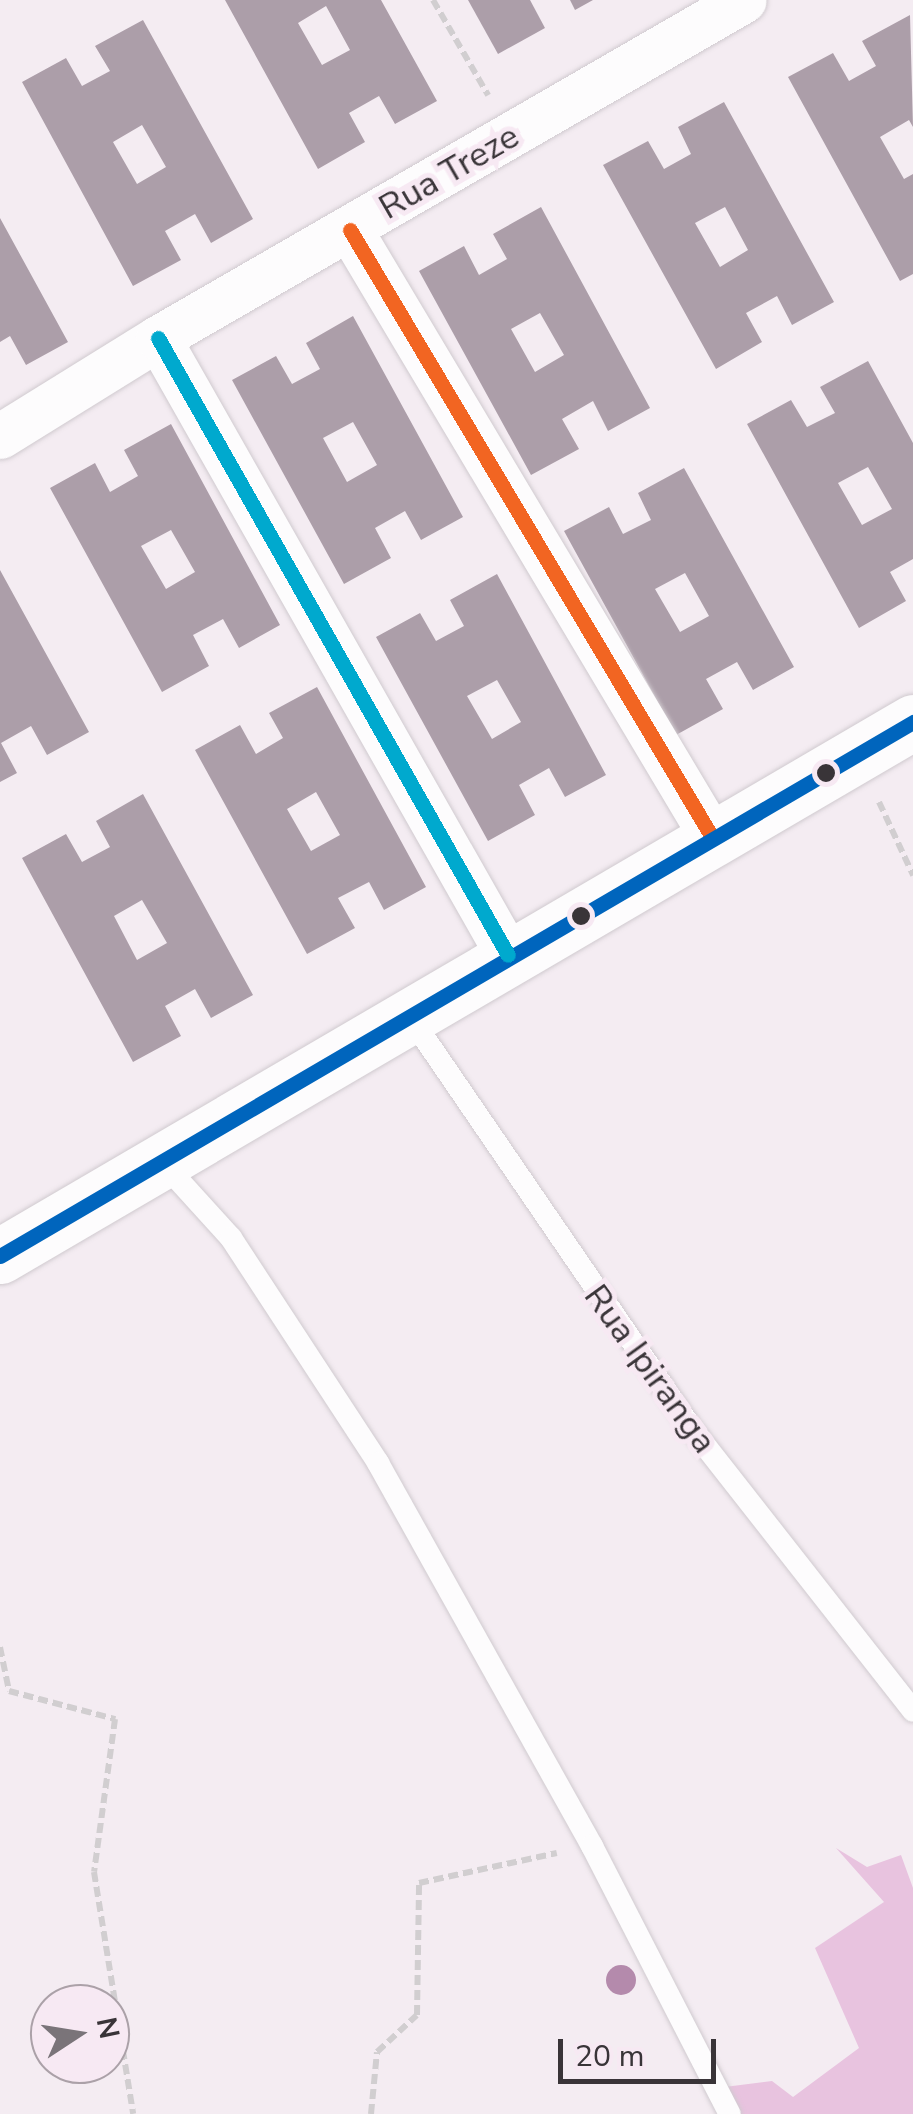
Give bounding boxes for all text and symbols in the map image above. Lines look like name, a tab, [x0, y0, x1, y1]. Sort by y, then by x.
street label: Rua Treze	[372, 115, 526, 229]
unlabelled marker	[816, 763, 836, 783]
unlabelled marker	[571, 906, 591, 926]
street label: Rua Ipiranga	[575, 1277, 725, 1461]
north arrow	[30, 1984, 130, 2084]
text: N	[87, 2014, 128, 2042]
scale bar	[563, 2019, 720, 2081]
text: 20 m	[575, 2036, 644, 2077]

